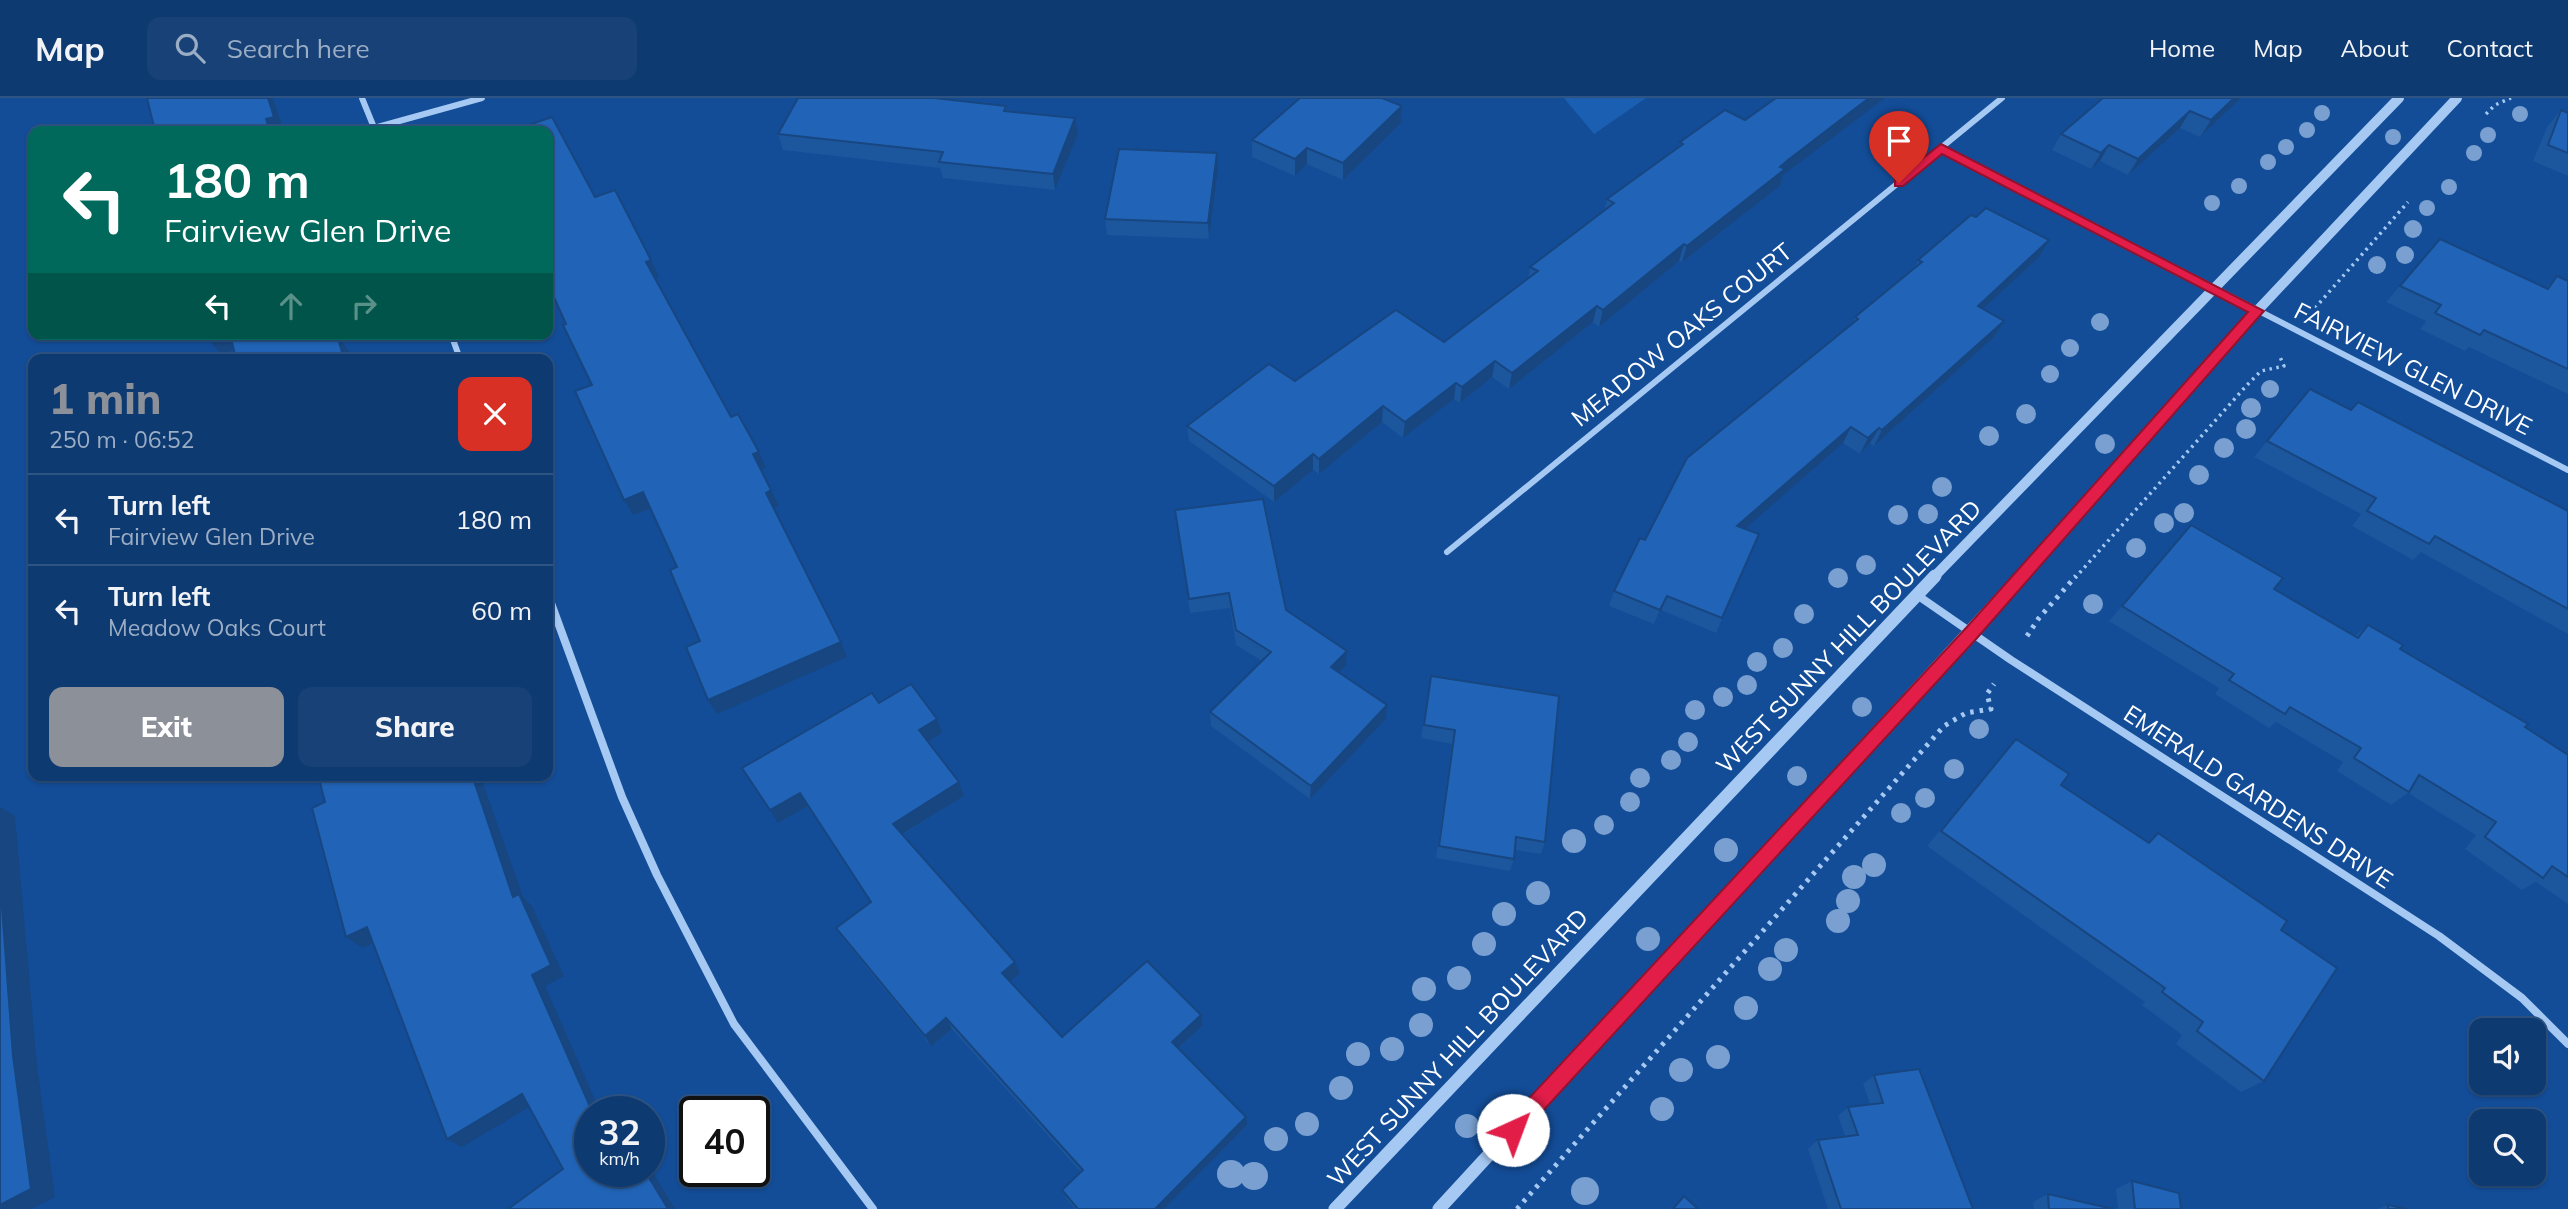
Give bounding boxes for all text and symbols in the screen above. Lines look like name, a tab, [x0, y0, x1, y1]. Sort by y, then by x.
search box	[147, 17, 637, 80]
text: Map	[35, 28, 105, 69]
icon: search	[171, 29, 209, 67]
text: Search here	[227, 32, 370, 65]
text: Home	[2149, 33, 2215, 63]
text: Map	[2253, 33, 2303, 63]
text: About	[2341, 33, 2409, 63]
text: Contact	[2447, 33, 2533, 63]
pin	[1869, 111, 1929, 183]
icon: arrive	[1880, 122, 1918, 160]
text: 180 m	[164, 149, 310, 210]
icon: left	[49, 154, 140, 245]
text: Fairview Glen Drive	[164, 210, 452, 250]
street label: MEADOW OAKS COURT	[1565, 236, 1798, 432]
icon: left	[199, 287, 237, 325]
icon: ahead	[272, 287, 310, 325]
icon: right	[345, 287, 383, 325]
street label: FAIRVIEW GLEN DRIVE	[2290, 295, 2537, 441]
text: 1 min	[49, 372, 162, 425]
button: close	[458, 377, 532, 451]
text: 250 m · 06:52	[49, 425, 194, 454]
text: Turn left	[108, 489, 210, 522]
street label: WEST SUNNY HILL BOULEVARD	[1709, 493, 1987, 779]
icon: left	[49, 501, 87, 539]
text: 180 m	[456, 503, 532, 536]
text: Fairview Glen Drive	[108, 522, 315, 551]
text: Turn left	[108, 580, 210, 613]
icon: left	[49, 592, 87, 630]
text: 60 m	[471, 594, 532, 627]
text: Meadow Oaks Court	[108, 613, 326, 642]
button: Exit	[49, 687, 284, 767]
button: Share	[298, 687, 532, 767]
street label: EMERALD GARDENS DRIVE	[2118, 698, 2399, 894]
street label: WEST SUNNY HILL BOULEVARD	[1320, 902, 1594, 1193]
map controls	[2469, 1018, 2546, 1186]
button: sound	[2469, 1018, 2546, 1095]
position arrow	[1476, 1093, 1550, 1167]
speed limit sign: 40	[679, 1096, 770, 1187]
button: search	[2469, 1109, 2546, 1186]
text: 32	[598, 1110, 641, 1154]
text: km/h	[599, 1147, 640, 1170]

